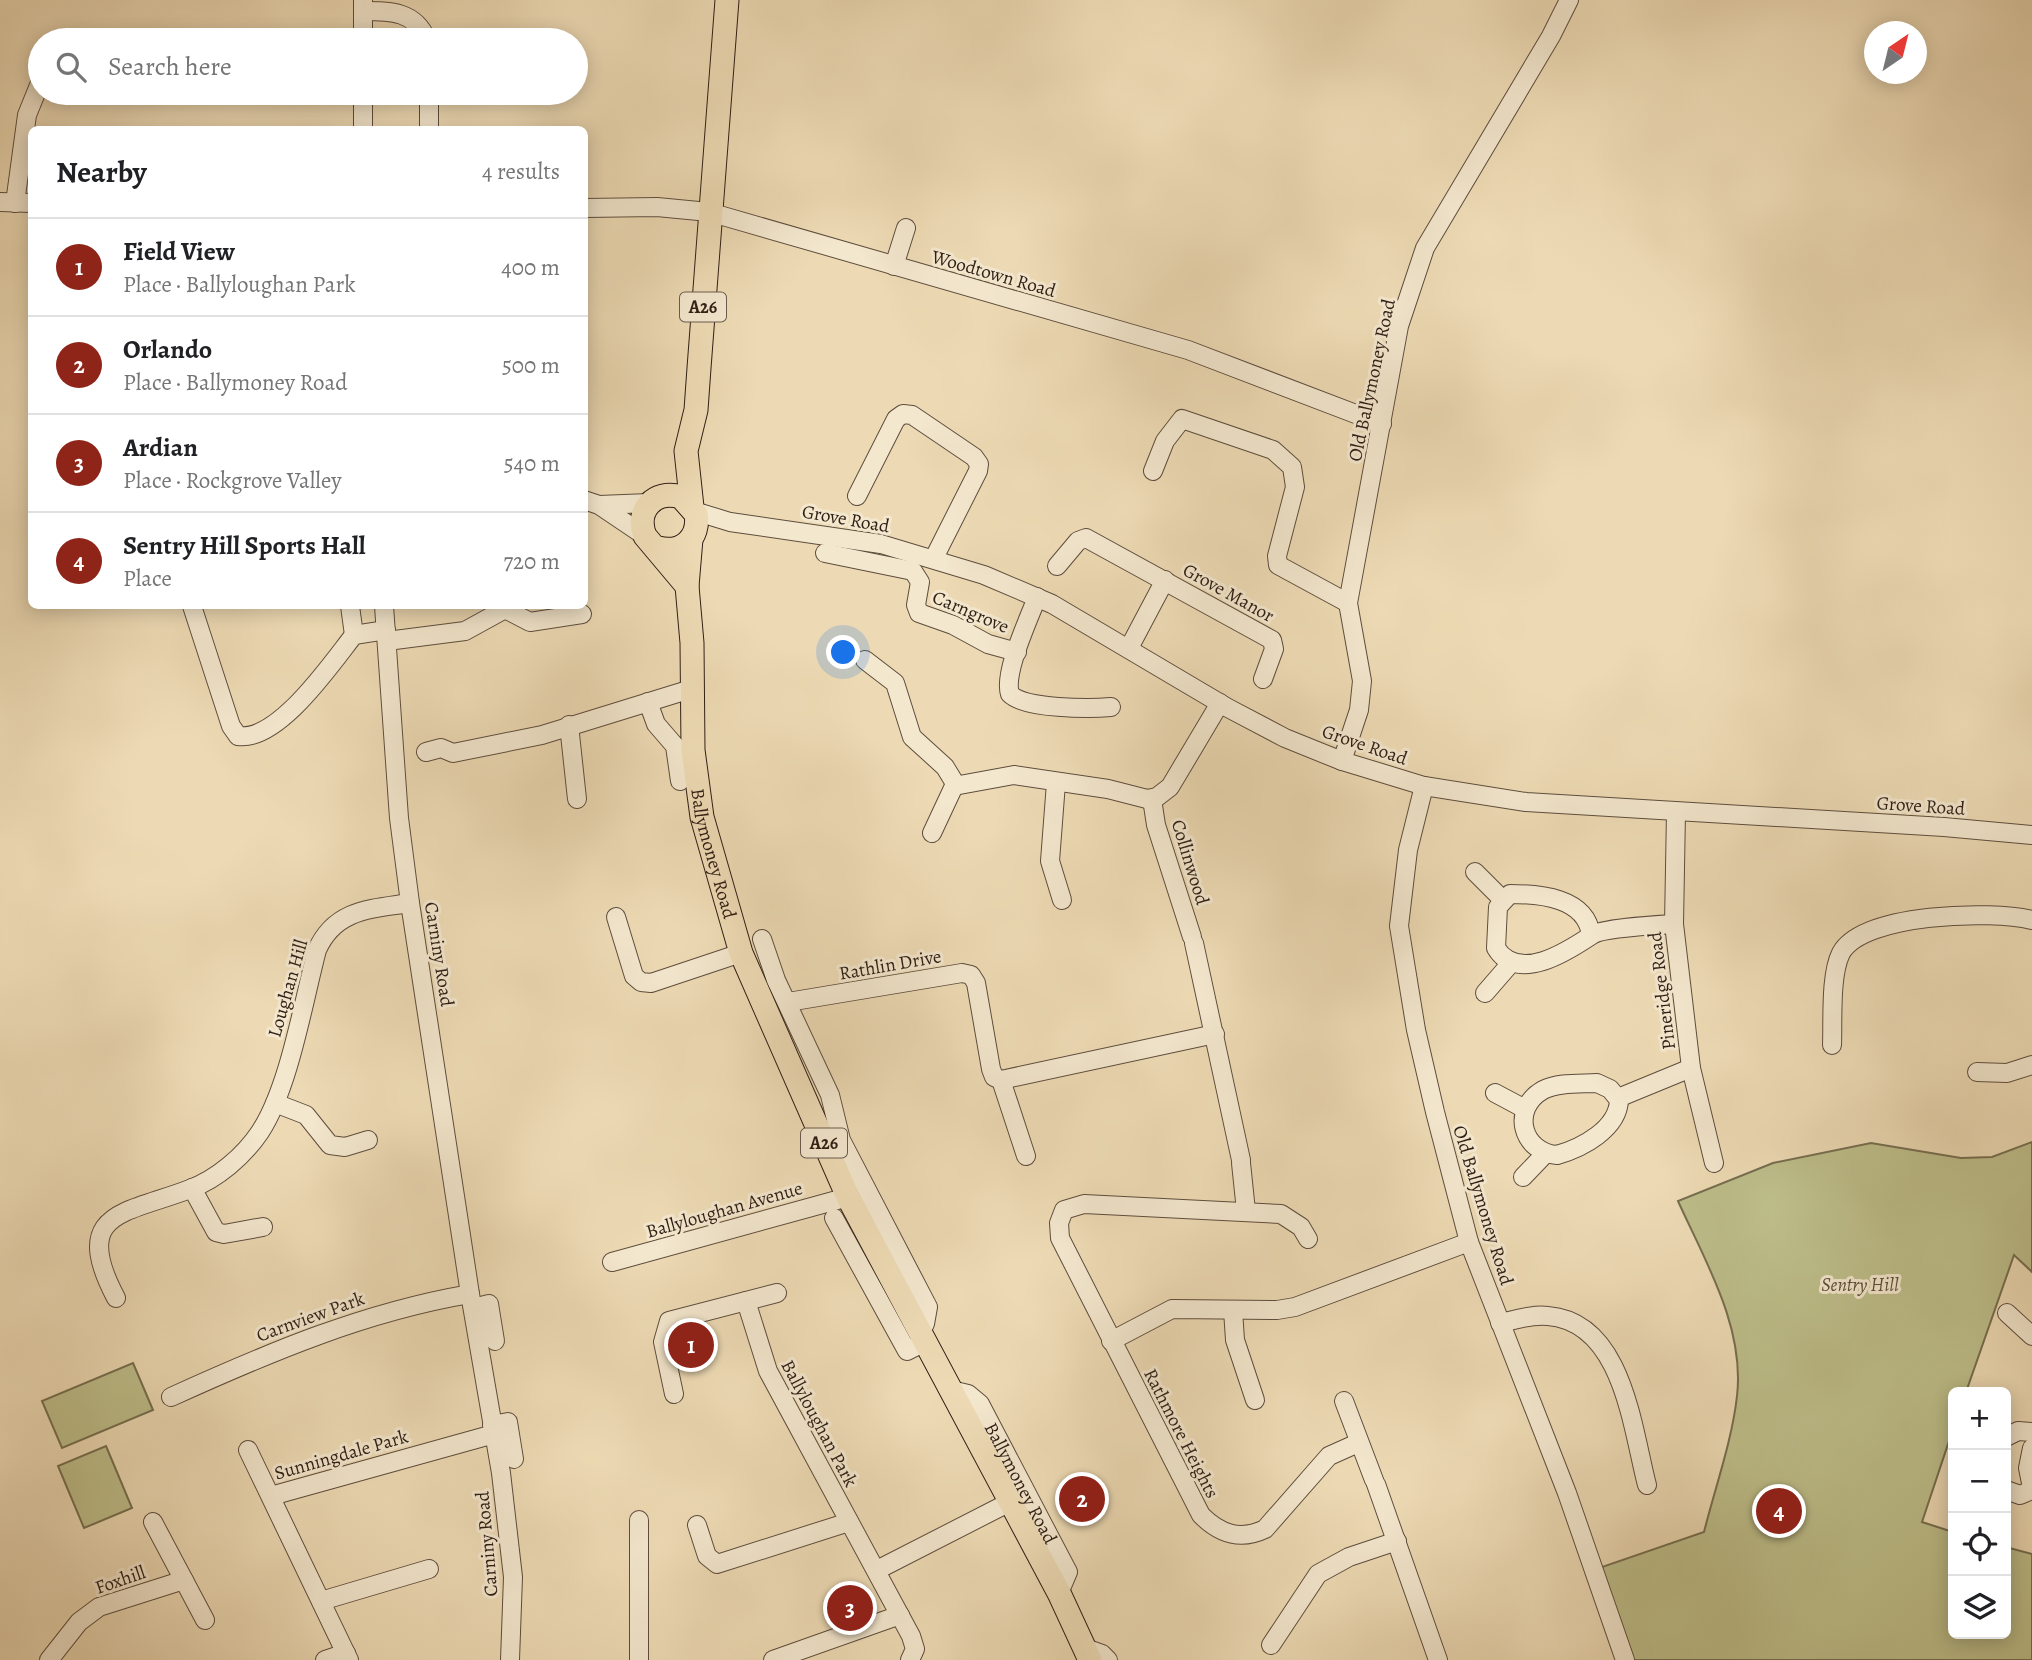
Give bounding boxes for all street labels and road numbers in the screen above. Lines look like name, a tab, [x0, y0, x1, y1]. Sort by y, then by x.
street label: Woodtown Road	[928, 244, 1060, 304]
road number: A26	[680, 292, 726, 321]
street label: Old Ballymoney Road	[1342, 296, 1402, 464]
street label: Grove Road	[800, 498, 892, 540]
street label: Grove Manor	[1178, 557, 1279, 629]
street label: Carngrove	[928, 584, 1013, 640]
street label: Grove Road	[1319, 718, 1412, 772]
street label: Ballymoney Road	[684, 787, 743, 923]
street label: Grove Road	[1876, 790, 1967, 822]
street label: Collinwood	[1165, 816, 1216, 909]
street label: Carniny Road	[418, 900, 460, 1009]
street label: Pineridge Road	[1642, 930, 1682, 1051]
street label: Loughan Hill	[262, 936, 314, 1040]
street label: Rathlin Drive	[837, 943, 943, 987]
street label: Old Ballymoney Road	[1446, 1122, 1520, 1289]
road number: A26	[801, 1128, 847, 1158]
street label: Ballyloughan Avenue	[643, 1175, 806, 1245]
street label: Carnview Park	[253, 1285, 369, 1349]
street label: Ballyloughan Park	[775, 1355, 864, 1492]
street label: Rathmore Heights	[1137, 1364, 1225, 1503]
street label: Ballymoney Road	[978, 1418, 1063, 1549]
street label: Sunningdale Park	[271, 1423, 412, 1486]
street label: Carniny Road	[469, 1489, 505, 1598]
street label: Foxhill	[92, 1559, 149, 1601]

